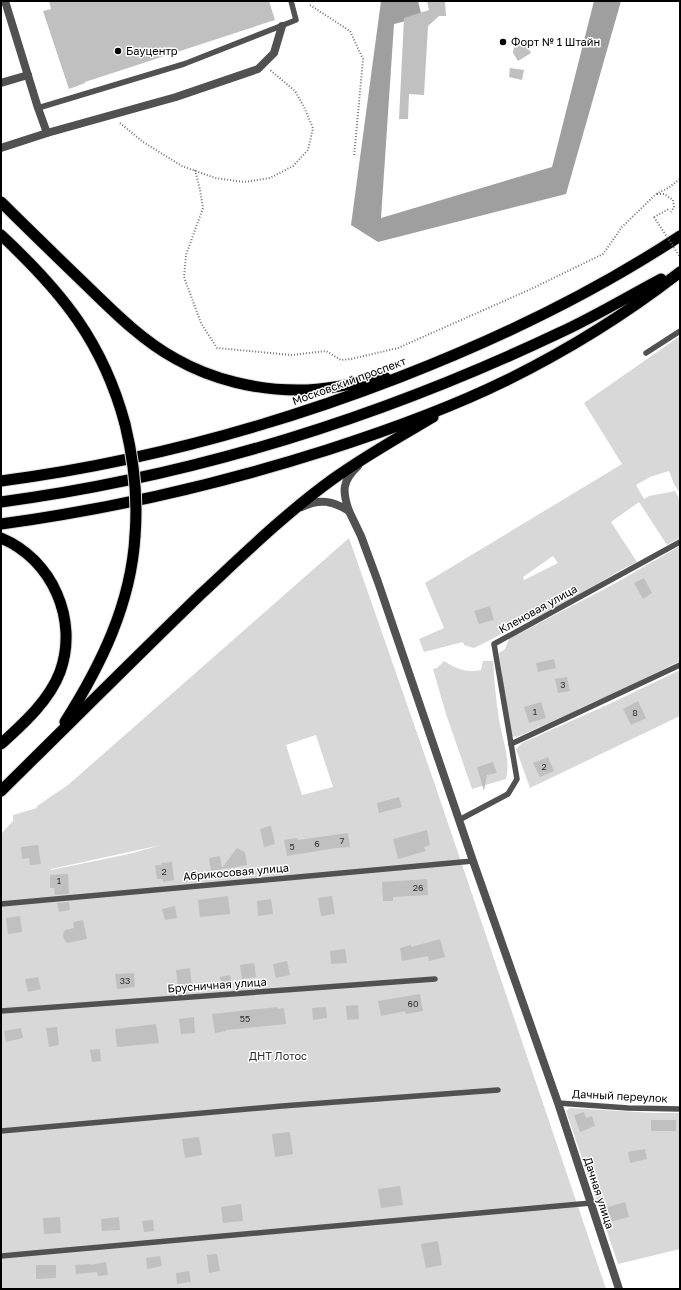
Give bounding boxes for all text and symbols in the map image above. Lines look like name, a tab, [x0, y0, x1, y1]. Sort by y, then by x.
place label: Форт № 1 Штайн	[511, 35, 600, 48]
marker: Форт № 1 Штайн	[498, 37, 508, 47]
place label: Бауцентр	[126, 44, 178, 57]
marker: Бауцентр	[113, 46, 123, 56]
street label: Московский проспект	[290, 354, 408, 407]
street label: Кленовая улица	[496, 582, 579, 636]
house number: 3	[560, 679, 566, 690]
house number: 1	[533, 706, 538, 717]
house number: 8	[632, 707, 638, 718]
house number: 2	[541, 761, 547, 772]
house number: 7	[340, 835, 345, 846]
house number: 6	[314, 838, 320, 849]
house number: 5	[289, 841, 295, 852]
street label: Абрикосовая улица	[182, 860, 289, 883]
house number: 2	[161, 866, 167, 877]
house number: 1	[57, 875, 62, 886]
house number: 26	[413, 882, 423, 893]
house number: 33	[120, 975, 130, 986]
street label: Брусничная улица	[167, 975, 267, 994]
house number: 60	[407, 998, 419, 1009]
house number: 55	[240, 1013, 250, 1024]
park label: ДНТ Лотос	[249, 1049, 307, 1062]
street label: Дачный переулок	[572, 1087, 669, 1105]
street label: Дачная улица	[582, 1155, 617, 1230]

